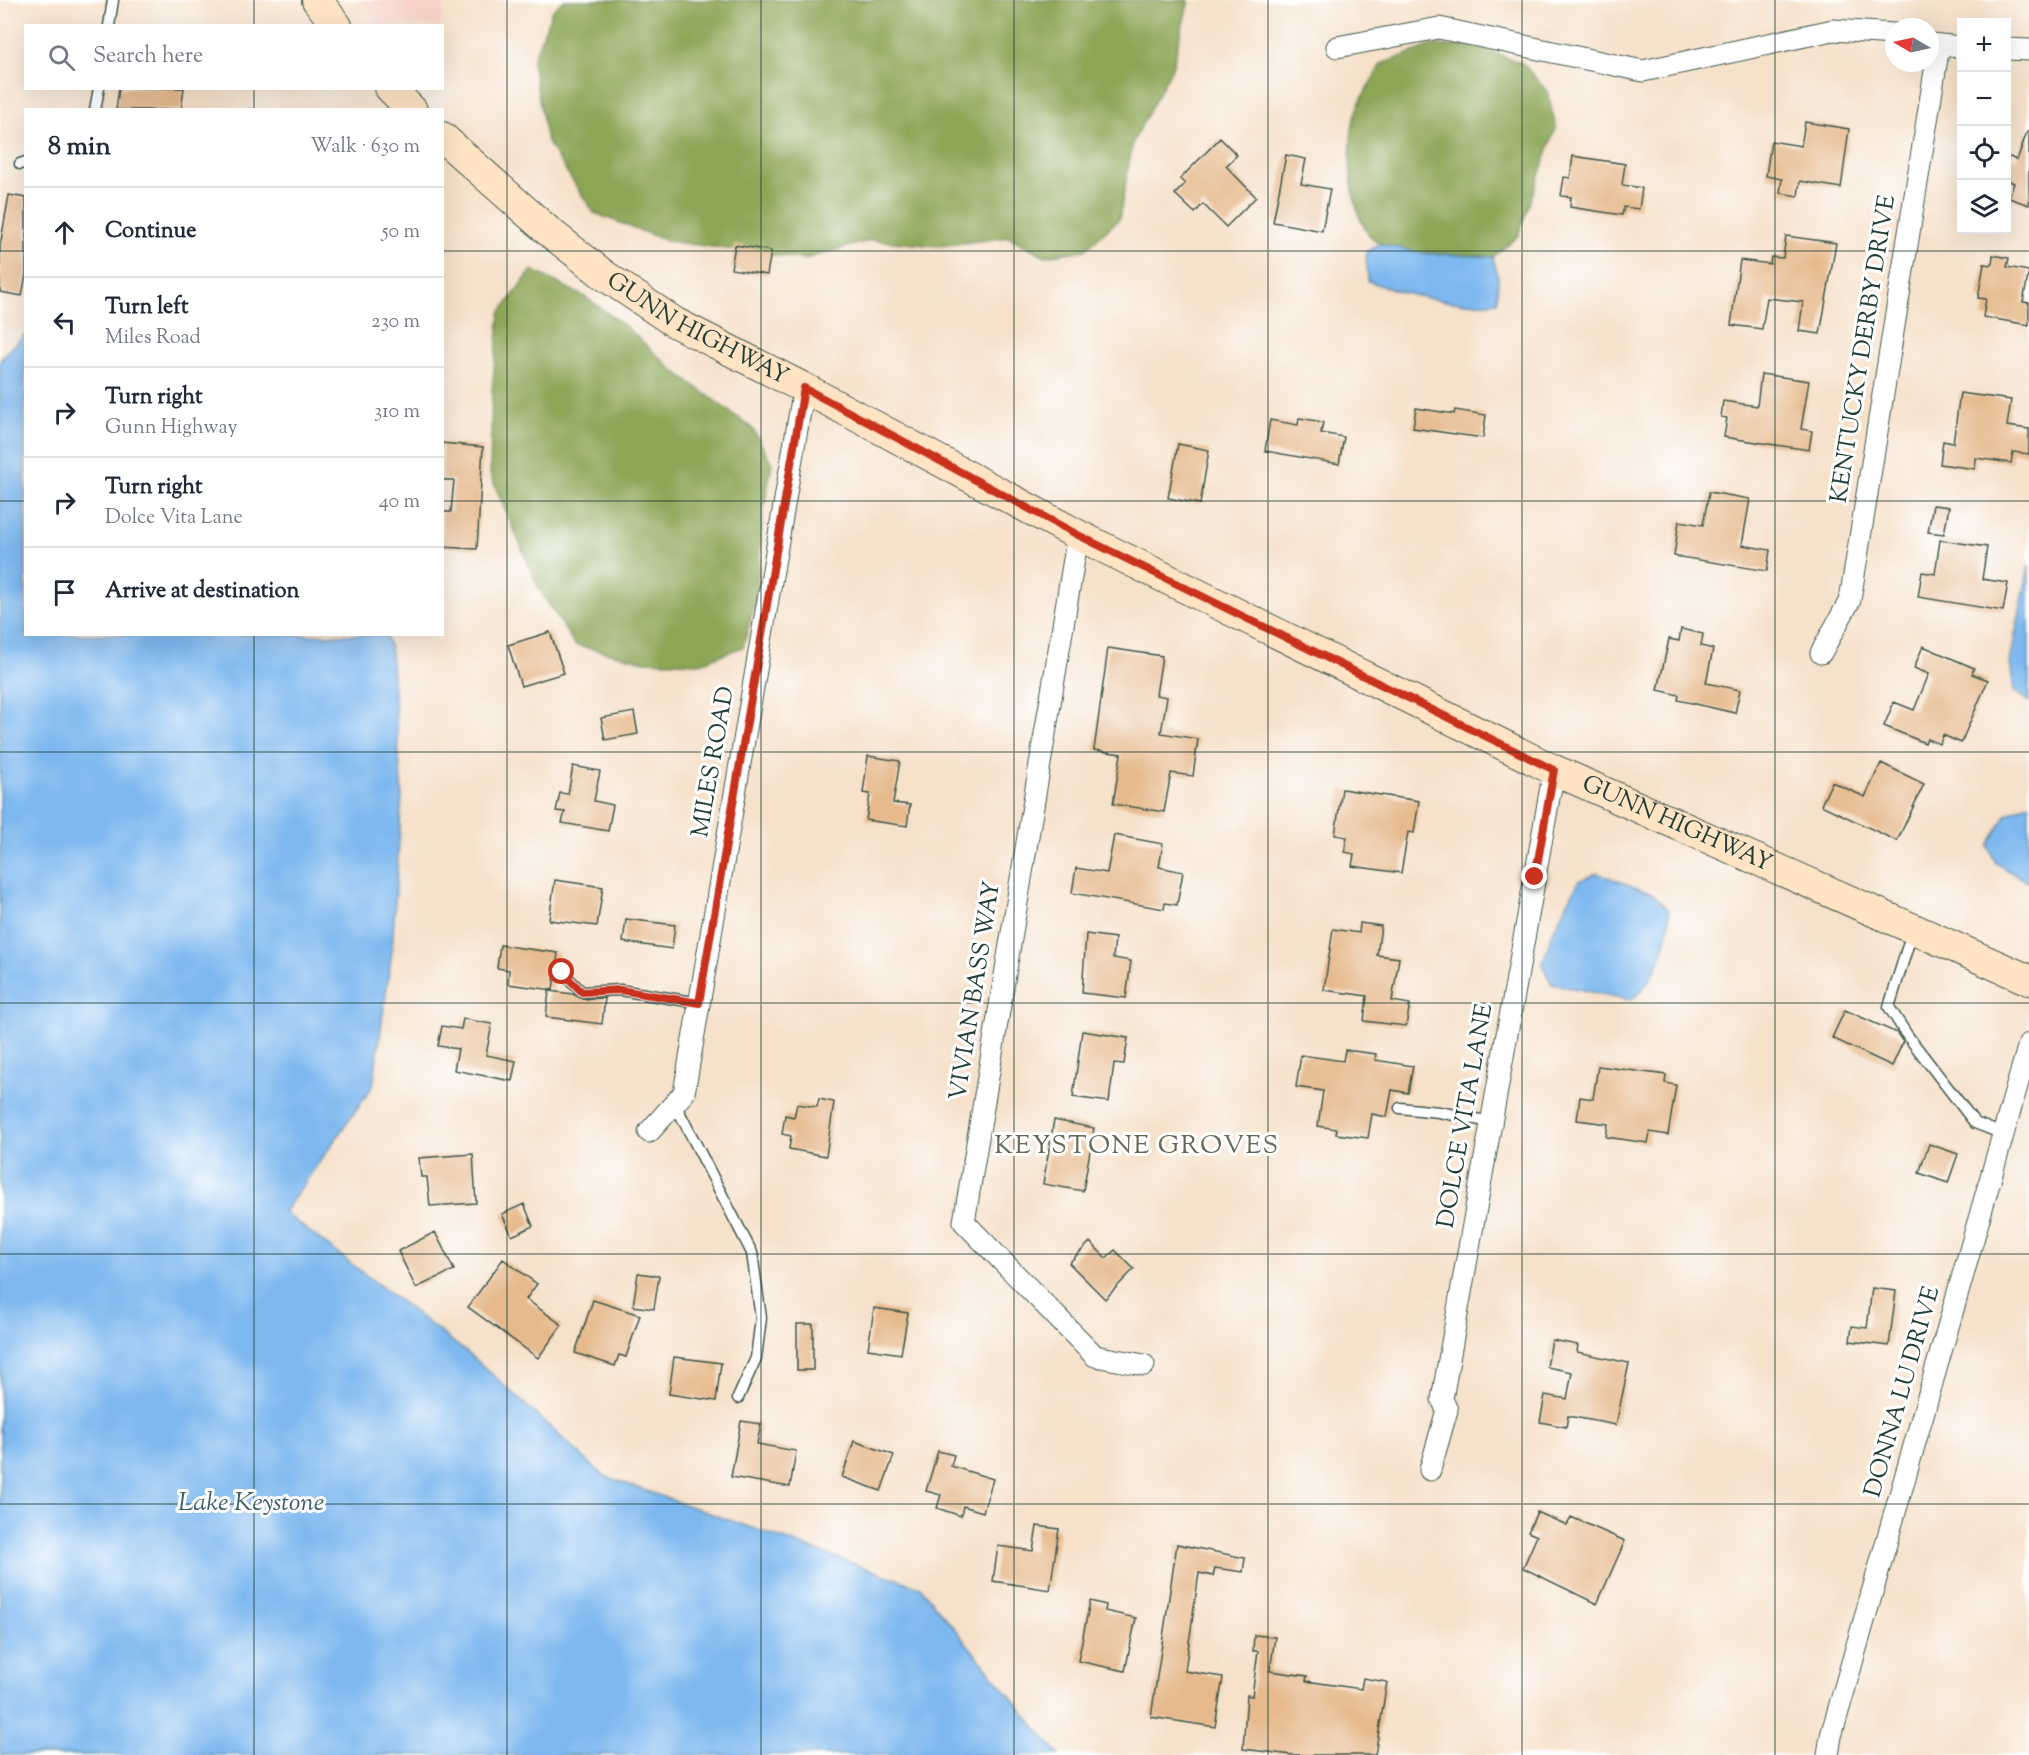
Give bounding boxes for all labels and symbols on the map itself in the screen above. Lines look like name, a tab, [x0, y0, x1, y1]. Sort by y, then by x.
north arrow	[1885, 18, 1939, 72]
street label: KENTUCKY DERBY DRIVE	[1823, 192, 1905, 505]
street label: GUNN HIGHWAY	[599, 264, 794, 394]
street label: MILES ROAD	[684, 684, 744, 840]
street label: GUNN HIGHWAY	[1576, 767, 1777, 881]
route end	[1521, 863, 1547, 889]
street label: VIVIAN BASS WAY	[942, 879, 1010, 1103]
route start	[548, 958, 574, 984]
street label: DOLCE VITA LANE	[1430, 1001, 1503, 1231]
district label: KEYSTONE GROVES	[994, 1128, 1280, 1165]
street label: DONNA LU DRIVE	[1857, 1282, 1950, 1502]
water label: Lake Keystone	[178, 1485, 324, 1522]

